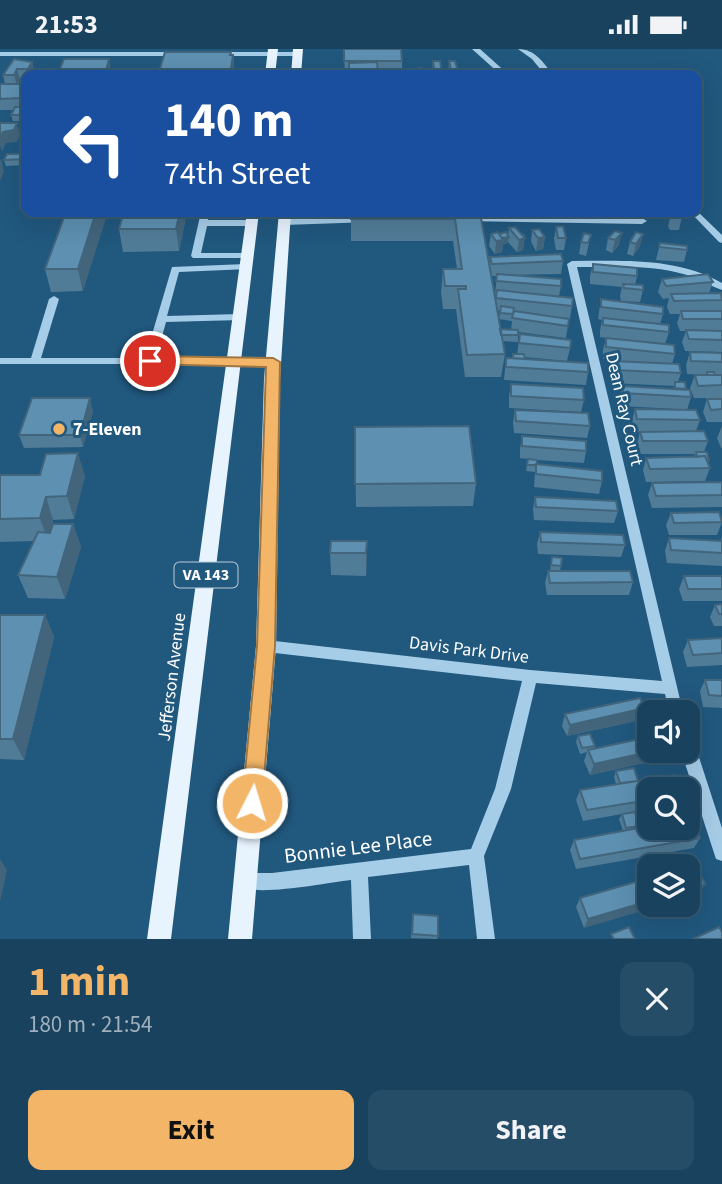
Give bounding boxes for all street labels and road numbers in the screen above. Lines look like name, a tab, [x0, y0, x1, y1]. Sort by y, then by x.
street label: Dean Ray Court	[599, 350, 649, 468]
road number: VA 143	[174, 562, 238, 587]
street label: Jefferson Avenue	[152, 611, 192, 743]
street label: Davis Park Drive	[408, 630, 530, 670]
street label: Bonnie Lee Place	[282, 823, 434, 871]

